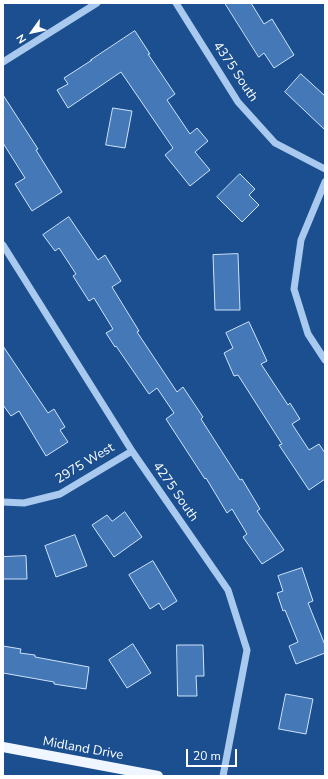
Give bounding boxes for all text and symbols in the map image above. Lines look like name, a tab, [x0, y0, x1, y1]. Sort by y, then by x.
north arrow	[12, 12, 52, 52]
text: N	[13, 31, 30, 46]
street label: 4375 South	[209, 39, 261, 105]
street label: 2975 West	[53, 440, 117, 488]
street label: 4275 South	[149, 459, 201, 525]
street label: Midland Drive	[41, 734, 125, 764]
scale bar	[188, 741, 239, 767]
text: 20 m	[193, 748, 221, 764]

